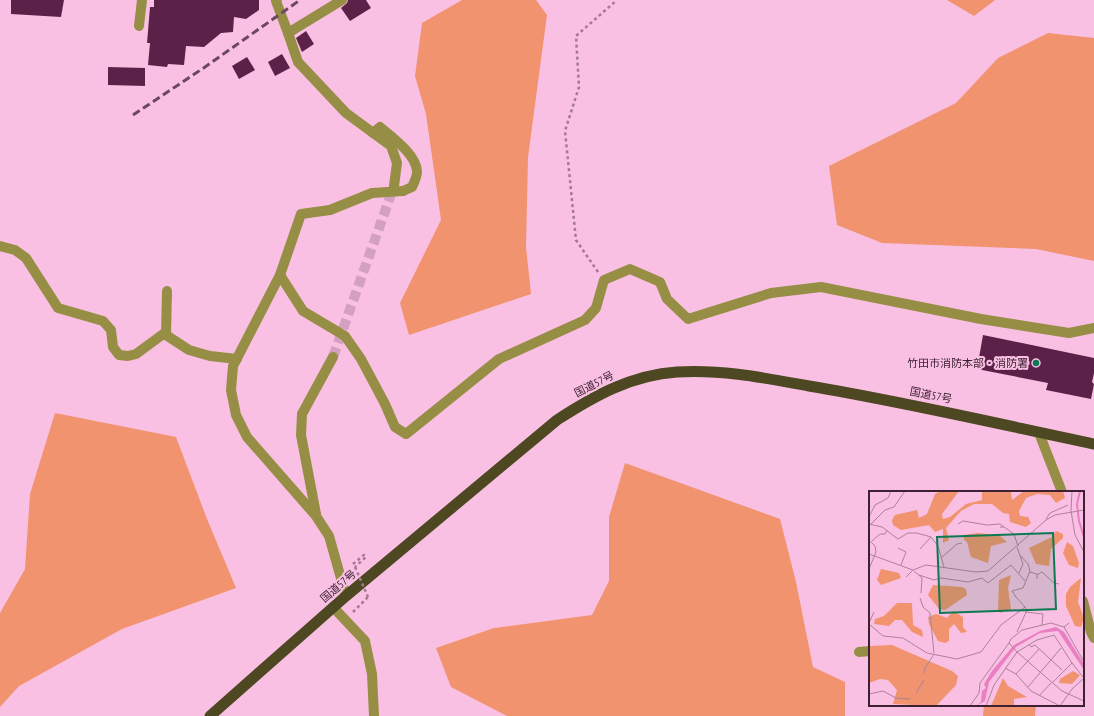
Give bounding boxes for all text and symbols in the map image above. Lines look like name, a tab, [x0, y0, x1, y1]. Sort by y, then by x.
place label: 竹田市消防本部・消防署	[907, 356, 1028, 370]
marker: 竹田市消防本部・消防署	[1031, 358, 1041, 368]
street label: 国道57号	[572, 368, 616, 400]
street label: 国道57号	[909, 384, 953, 406]
inset map	[869, 491, 1084, 706]
street label: 国道57号	[317, 567, 359, 605]

